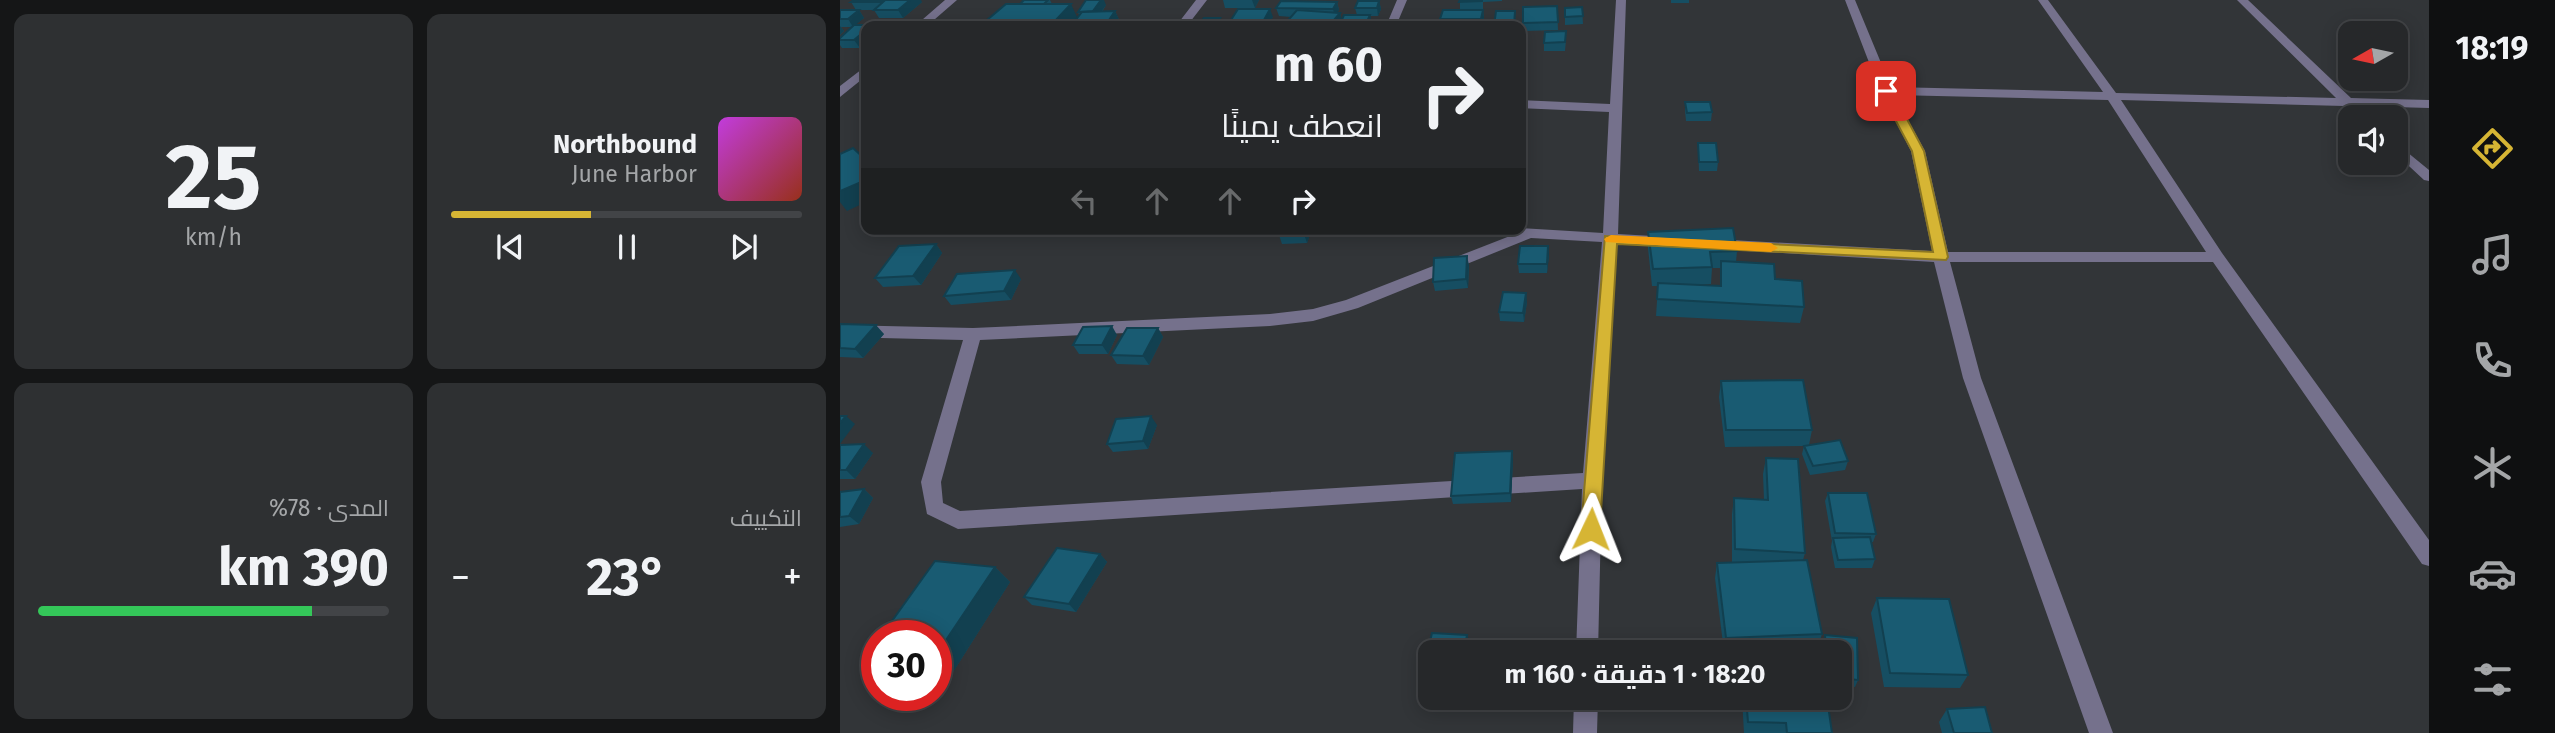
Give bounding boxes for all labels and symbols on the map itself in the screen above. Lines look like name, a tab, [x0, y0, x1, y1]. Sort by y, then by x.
north arrow	[2338, 21, 2408, 91]
pin	[1856, 61, 1916, 121]
position arrow	[1554, 492, 1628, 566]
speed limit sign: 30	[861, 620, 952, 711]

